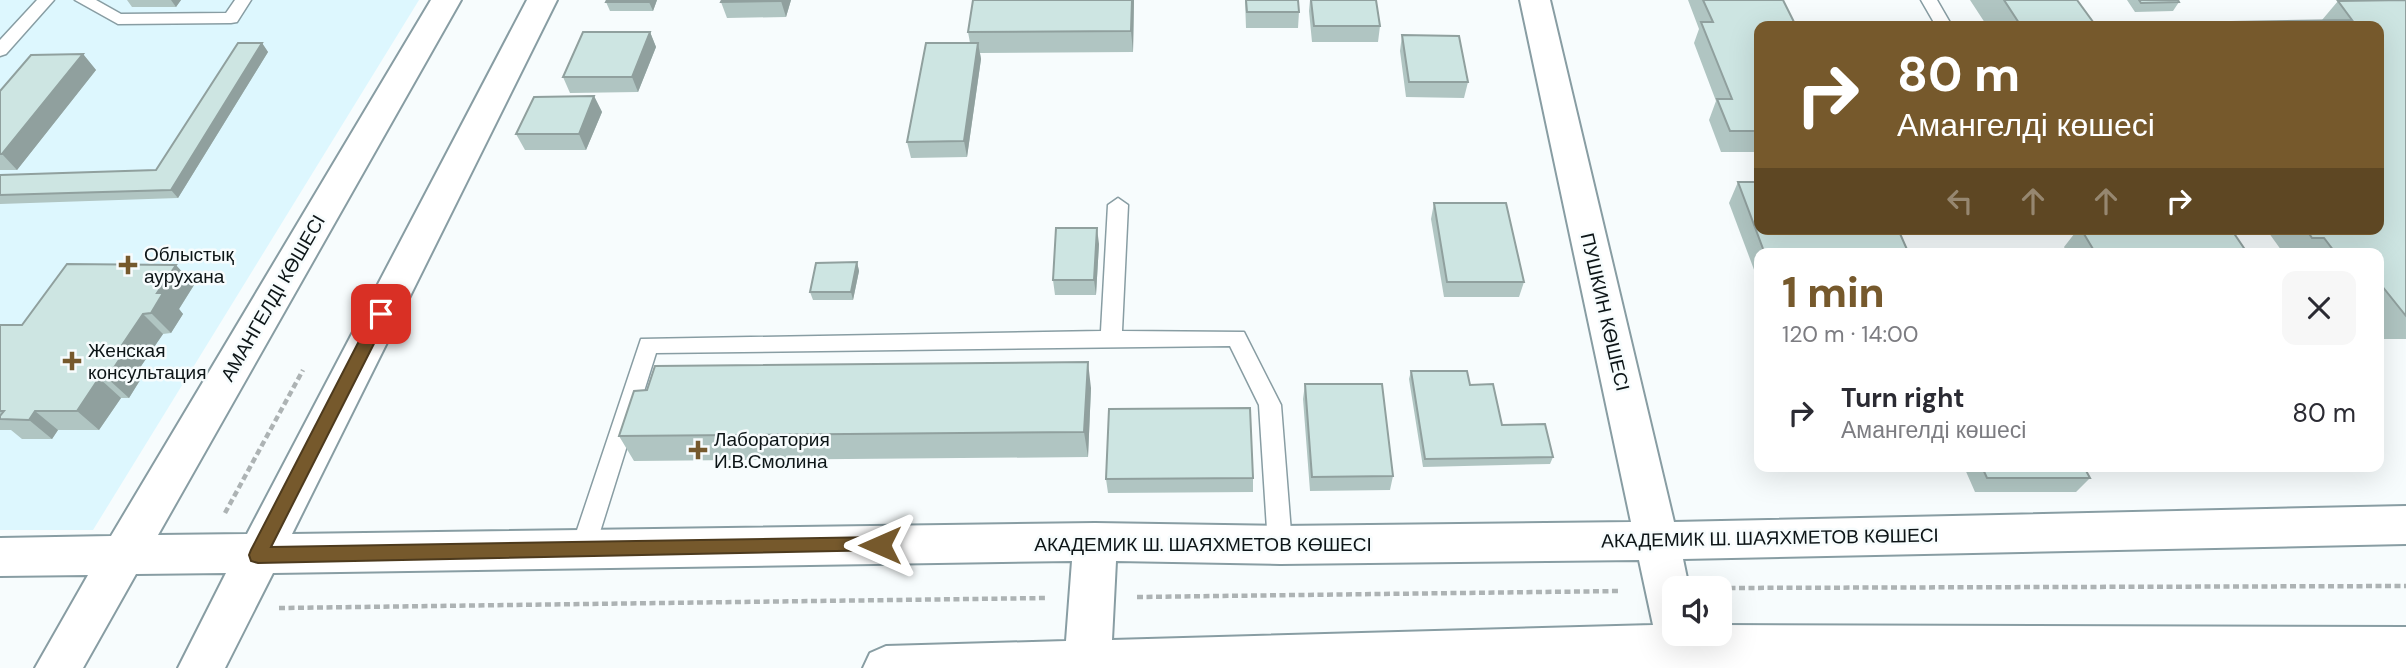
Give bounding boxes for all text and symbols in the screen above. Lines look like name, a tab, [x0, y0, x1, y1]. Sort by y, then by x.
text: 80 m	[1897, 42, 2020, 106]
icon: right	[1782, 49, 1873, 140]
text: Амангелді көшесі	[1897, 104, 2155, 146]
icon: left	[1941, 182, 1979, 220]
icon: ahead	[2014, 182, 2052, 220]
icon: ahead	[2087, 182, 2125, 220]
icon: right	[2160, 182, 2198, 220]
street label: АМАНГЕЛДІ КӨШЕСІ	[215, 210, 331, 386]
street label: ПУШКИН КӨШЕСІ	[1575, 230, 1635, 394]
place label: Облыстық аурухана	[144, 242, 234, 289]
marker: Облыстық аурухана	[118, 255, 138, 275]
text: 1 min	[1782, 265, 1885, 320]
button: close	[2282, 271, 2356, 345]
pin	[351, 284, 411, 344]
icon: arrive	[362, 295, 400, 333]
text: 120 m · 14:00	[1782, 319, 1919, 349]
place label: Женская консультация	[88, 338, 207, 385]
marker: Женская консультация	[62, 351, 82, 371]
text: Turn right	[1841, 381, 1965, 415]
icon: right	[1782, 394, 1820, 432]
text: 80 m	[2292, 396, 2356, 430]
text: Амангелді көшесі	[1841, 415, 2026, 445]
place label: Лаборатория И.В.Смолина	[714, 427, 830, 474]
marker: Лаборатория И.В.Смолина	[688, 440, 708, 460]
position arrow	[843, 508, 917, 582]
street label: АКАДЕМИК Ш. ШАЯХМЕТОВ КӨШЕСІ	[1601, 523, 1939, 553]
street label: АКАДЕМИК Ш. ШАЯХМЕТОВ КӨШЕСІ	[1034, 532, 1372, 557]
map controls	[1662, 576, 1732, 646]
button: sound	[1662, 576, 1732, 646]

